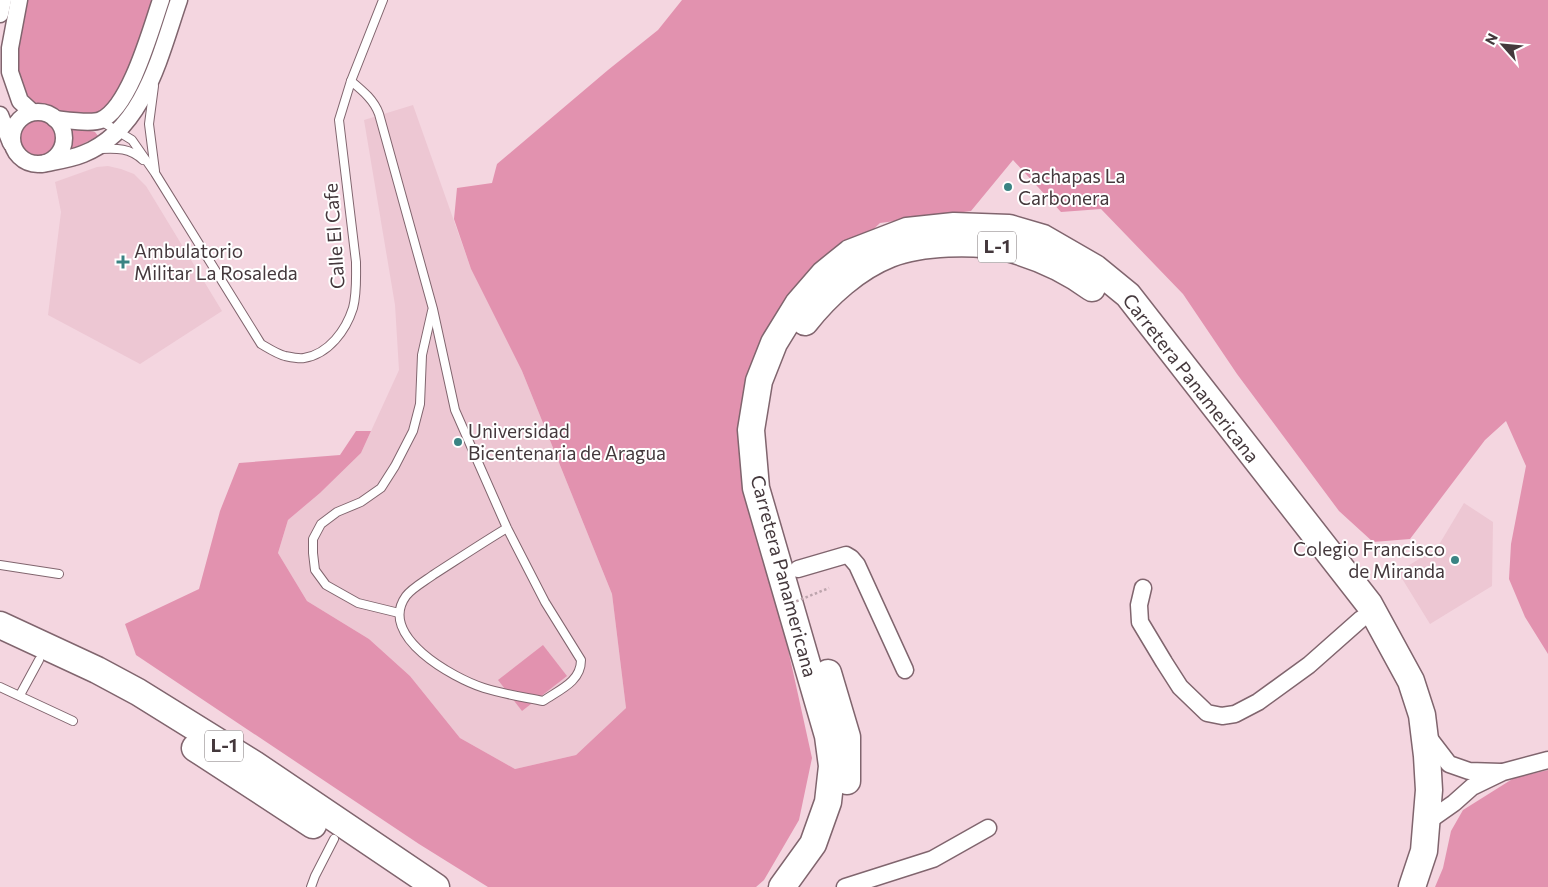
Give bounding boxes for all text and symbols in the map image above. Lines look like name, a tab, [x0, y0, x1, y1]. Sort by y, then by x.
north arrow	[1478, 20, 1528, 70]
text: N	[1481, 30, 1501, 47]
place label: Cachapas La Carbonera	[1018, 164, 1125, 209]
marker: Cachapas La Carbonera	[1002, 181, 1014, 193]
street label: Calle El Cafe	[318, 182, 349, 290]
road number: L-1	[978, 232, 1016, 262]
place label: Ambulatorio Militar La Rosaleda	[134, 239, 298, 284]
marker: Ambulatorio Militar La Rosaleda	[116, 255, 130, 269]
street label: Carretera Panamericana	[1118, 289, 1265, 467]
place label: Universidad Bicentenaria de Aragua	[468, 419, 666, 464]
marker: Universidad Bicentenaria de Aragua	[452, 436, 464, 448]
street label: Carretera Panamericana	[746, 472, 823, 679]
place label: Colegio Francisco de Miranda	[1293, 537, 1445, 582]
marker: Colegio Francisco de Miranda	[1449, 554, 1461, 566]
road number: L-1	[205, 730, 243, 761]

